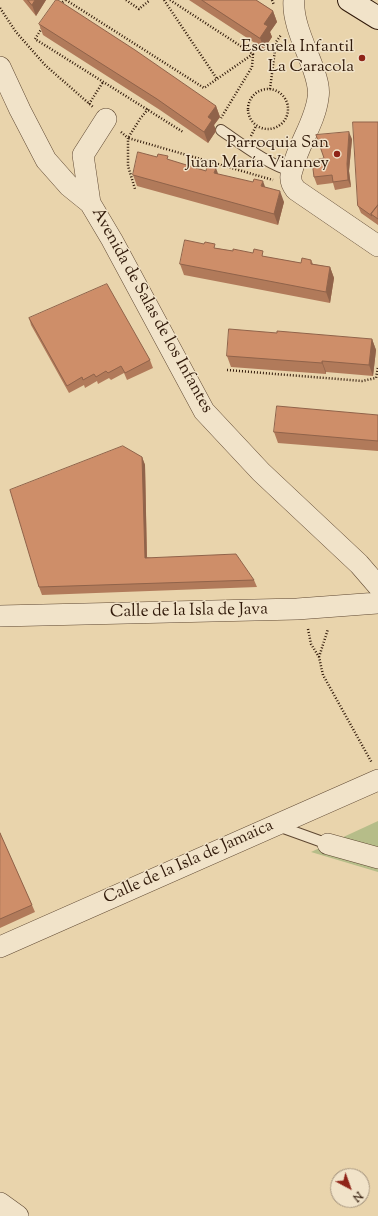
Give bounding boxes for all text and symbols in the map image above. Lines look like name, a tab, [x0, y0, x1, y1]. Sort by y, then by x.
place label: Escuela Infantil La Caracola	[241, 38, 354, 78]
marker: Escuela Infantil La Caracola	[357, 53, 367, 63]
place label: Parroquia San Juan María Vianney	[185, 134, 329, 174]
marker: Parroquia San Juan María Vianney	[332, 149, 342, 159]
street label: Avenida de Salas de los Infantes	[86, 205, 216, 417]
street label: Calle de la Isla de Java	[110, 600, 268, 624]
street label: Calle de la Isla de Jamaica	[101, 816, 277, 910]
north arrow	[330, 1168, 370, 1208]
text: N	[349, 1187, 366, 1205]

